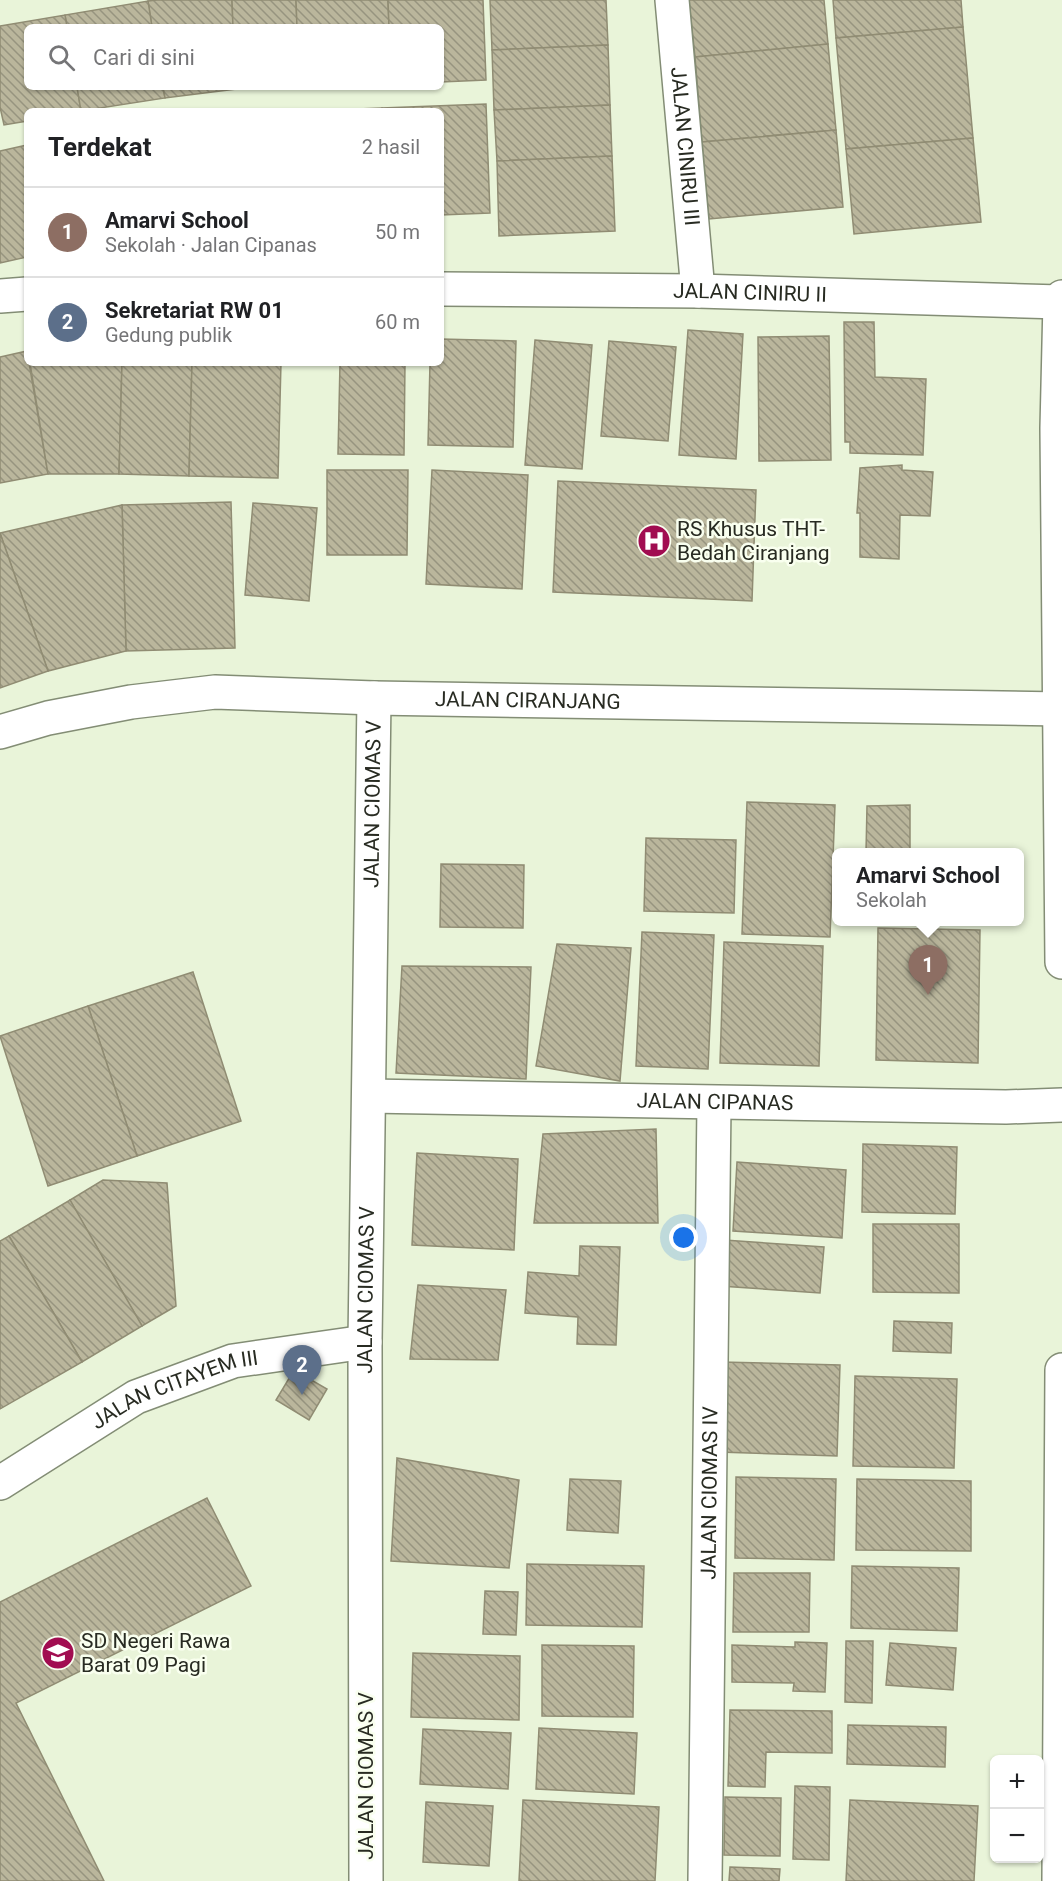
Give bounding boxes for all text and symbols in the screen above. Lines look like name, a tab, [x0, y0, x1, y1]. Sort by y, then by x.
search box	[24, 24, 444, 90]
icon: search	[45, 41, 78, 74]
text: Cari di sini	[93, 45, 195, 70]
street label: JALAN CINIRU III	[666, 66, 704, 227]
text: Terdekat	[48, 132, 152, 162]
text: 2 hasil	[362, 135, 420, 159]
text: Amarvi School	[105, 208, 249, 233]
text: 1	[62, 220, 73, 244]
text: 50 m	[375, 220, 420, 244]
text: Sekolah · Jalan Cipanas	[105, 233, 317, 257]
street label: JALAN CINIRU II	[673, 279, 827, 307]
text: Sekretariat RW 01	[105, 298, 284, 323]
text: 2	[62, 310, 73, 334]
text: 60 m	[375, 310, 420, 334]
text: Gedung publik	[105, 323, 232, 347]
place label: RS Khusus THT- Bedah Ciranjang	[677, 517, 830, 565]
hospital icon: RS Khusus THT- Bedah Ciranjang	[636, 523, 672, 559]
street label: JALAN CIRANJANG	[435, 687, 621, 714]
street label: JALAN CIOMAS V	[359, 719, 386, 888]
popup	[832, 848, 1024, 926]
text: Amarvi School	[856, 863, 1000, 888]
text: Sekolah	[856, 888, 927, 912]
pin: 1	[908, 946, 948, 995]
street label: JALAN CIPANAS	[636, 1089, 794, 1115]
street label: JALAN CIOMAS V	[353, 1205, 379, 1374]
your location	[669, 1223, 698, 1252]
street label: JALAN CITAYEM III	[87, 1346, 260, 1434]
pin: 2	[282, 1346, 322, 1395]
street label: JALAN CIOMAS IV	[696, 1406, 722, 1580]
place label: SD Negeri Rawa Barat 09 Pagi	[81, 1629, 231, 1677]
school or university icon: SD Negeri Rawa Barat 09 Pagi	[40, 1635, 76, 1671]
street label: JALAN CIOMAS V	[354, 1692, 378, 1860]
map controls	[990, 1755, 1044, 1863]
button: +	[990, 1755, 1044, 1809]
button: −	[990, 1809, 1044, 1863]

